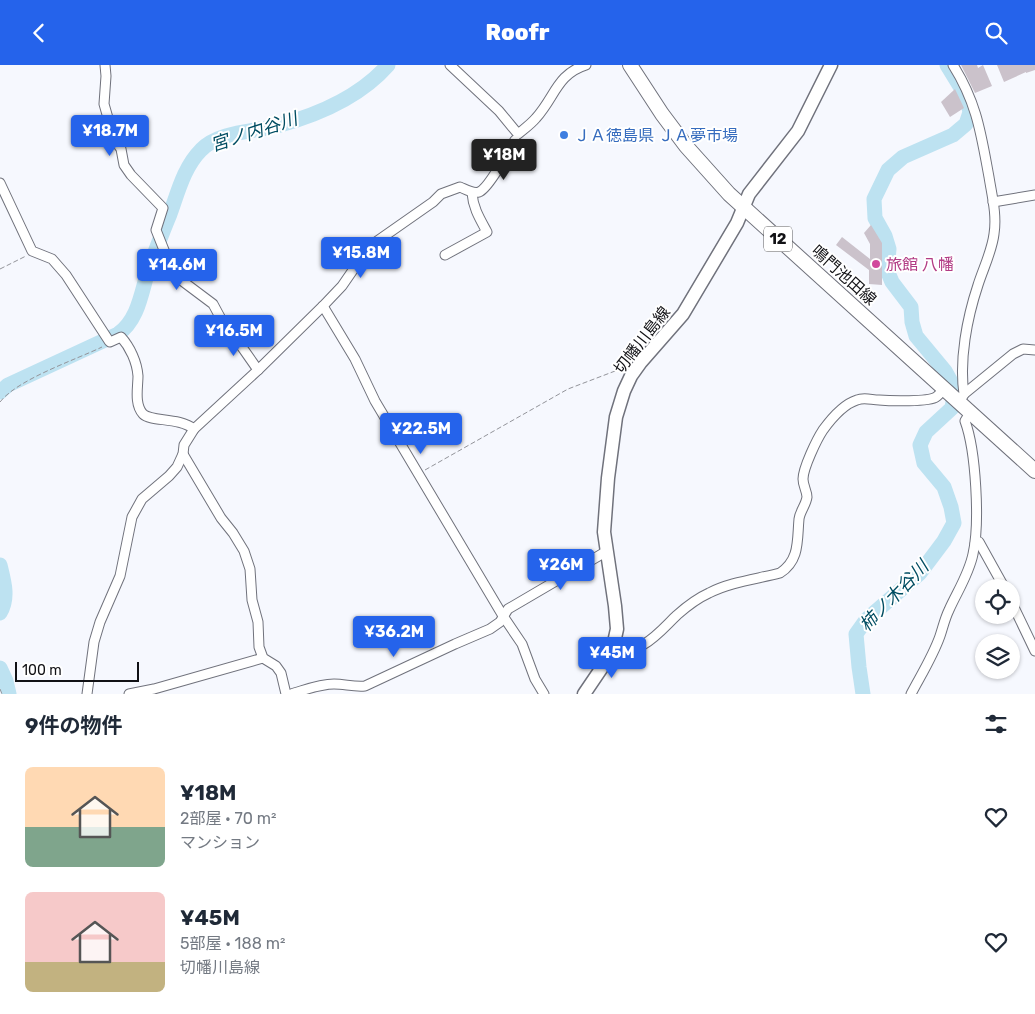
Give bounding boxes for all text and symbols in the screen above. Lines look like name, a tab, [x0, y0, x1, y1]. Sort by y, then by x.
icon: back	[25, 19, 53, 47]
text: Roofr	[486, 19, 549, 46]
icon: search	[982, 19, 1010, 47]
water label: 宮ノ内谷川	[208, 107, 302, 156]
pin: ¥18.7M	[69, 114, 151, 157]
text: ¥18.7M	[82, 121, 138, 140]
place label: ＪＡ徳島県 ＪＡ夢市場	[574, 126, 738, 145]
marker: ＪＡ徳島県 ＪＡ夢市場	[558, 129, 570, 141]
pin: ¥18M	[474, 139, 534, 181]
text: ¥18M	[482, 145, 526, 164]
road number: 12	[764, 227, 792, 251]
pin: ¥15.8M	[320, 237, 402, 279]
street label: 鳴門池田線	[808, 241, 880, 309]
text: ¥15.8M	[332, 243, 390, 262]
pin: ¥14.6M	[136, 249, 218, 291]
text: ¥14.6M	[148, 255, 206, 274]
place label: 旅館 八幡	[886, 255, 954, 274]
marker: 旅館 八幡	[870, 258, 882, 270]
street label: 切幡川島線	[610, 303, 674, 377]
pin: ¥16.5M	[193, 315, 275, 357]
text: ¥16.5M	[205, 321, 263, 340]
pin: ¥22.5M	[380, 413, 462, 455]
text: ¥22.5M	[391, 419, 451, 438]
pin: ¥26M	[531, 549, 591, 591]
text: ¥26M	[538, 555, 584, 574]
water label: 柿ノ木谷川	[855, 555, 935, 636]
map controls	[975, 579, 1020, 679]
button: locate	[975, 579, 1020, 624]
pin: ¥36.2M	[353, 615, 435, 658]
text: ¥36.2M	[364, 622, 424, 641]
button: layers	[975, 634, 1020, 679]
pin: ¥45M	[582, 637, 642, 679]
text: ¥45M	[589, 643, 635, 662]
scale bar	[15, 659, 139, 682]
text: 100 m	[22, 662, 62, 679]
icon: filters	[982, 710, 1010, 738]
text: 9件の物件	[25, 713, 122, 738]
text: ¥18M	[180, 780, 237, 805]
icon: home	[65, 787, 125, 847]
icon: heart	[982, 803, 1010, 831]
text: 2部屋 · 70 m²	[180, 809, 276, 828]
text: マンション	[180, 833, 260, 852]
text: ¥45M	[180, 905, 240, 930]
icon: home	[65, 912, 125, 972]
icon: heart	[982, 928, 1010, 956]
text: 5部屋 · 188 m²	[180, 934, 285, 953]
text: 切幡川島線	[180, 958, 260, 977]

